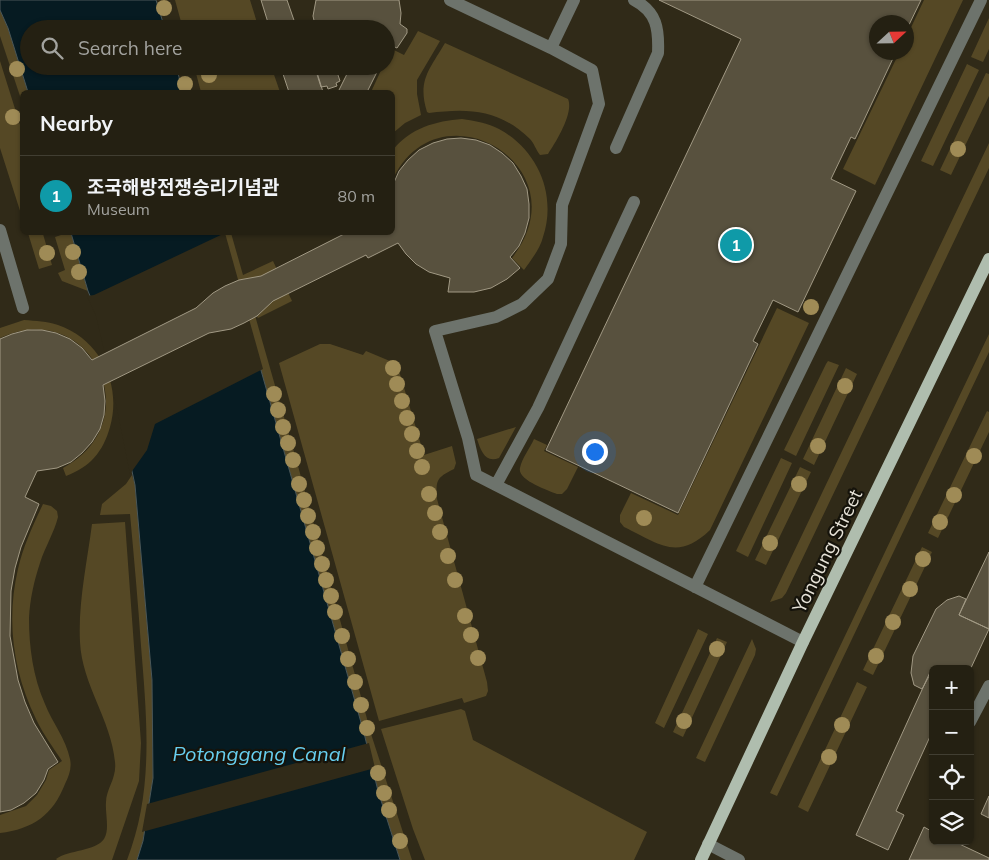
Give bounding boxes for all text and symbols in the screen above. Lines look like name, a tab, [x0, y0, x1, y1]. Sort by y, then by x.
north arrow	[869, 15, 914, 60]
search box	[20, 20, 395, 75]
icon: search	[38, 34, 66, 62]
text: Search here	[78, 36, 182, 60]
text: Nearby	[40, 110, 113, 136]
text: 조국해방전쟁승리기념관	[87, 175, 279, 199]
text: 1	[51, 186, 61, 206]
text: 80 m	[338, 186, 375, 206]
text: Museum	[87, 199, 150, 219]
pin: 1	[720, 226, 752, 264]
your location	[582, 439, 608, 465]
street label: Yongung Street	[786, 485, 867, 618]
map controls	[929, 665, 974, 845]
button: +	[929, 665, 974, 710]
button: −	[929, 710, 974, 755]
water label: Potonggang Canal	[173, 741, 346, 766]
button: locate	[929, 755, 974, 800]
button: layers	[929, 800, 974, 845]

